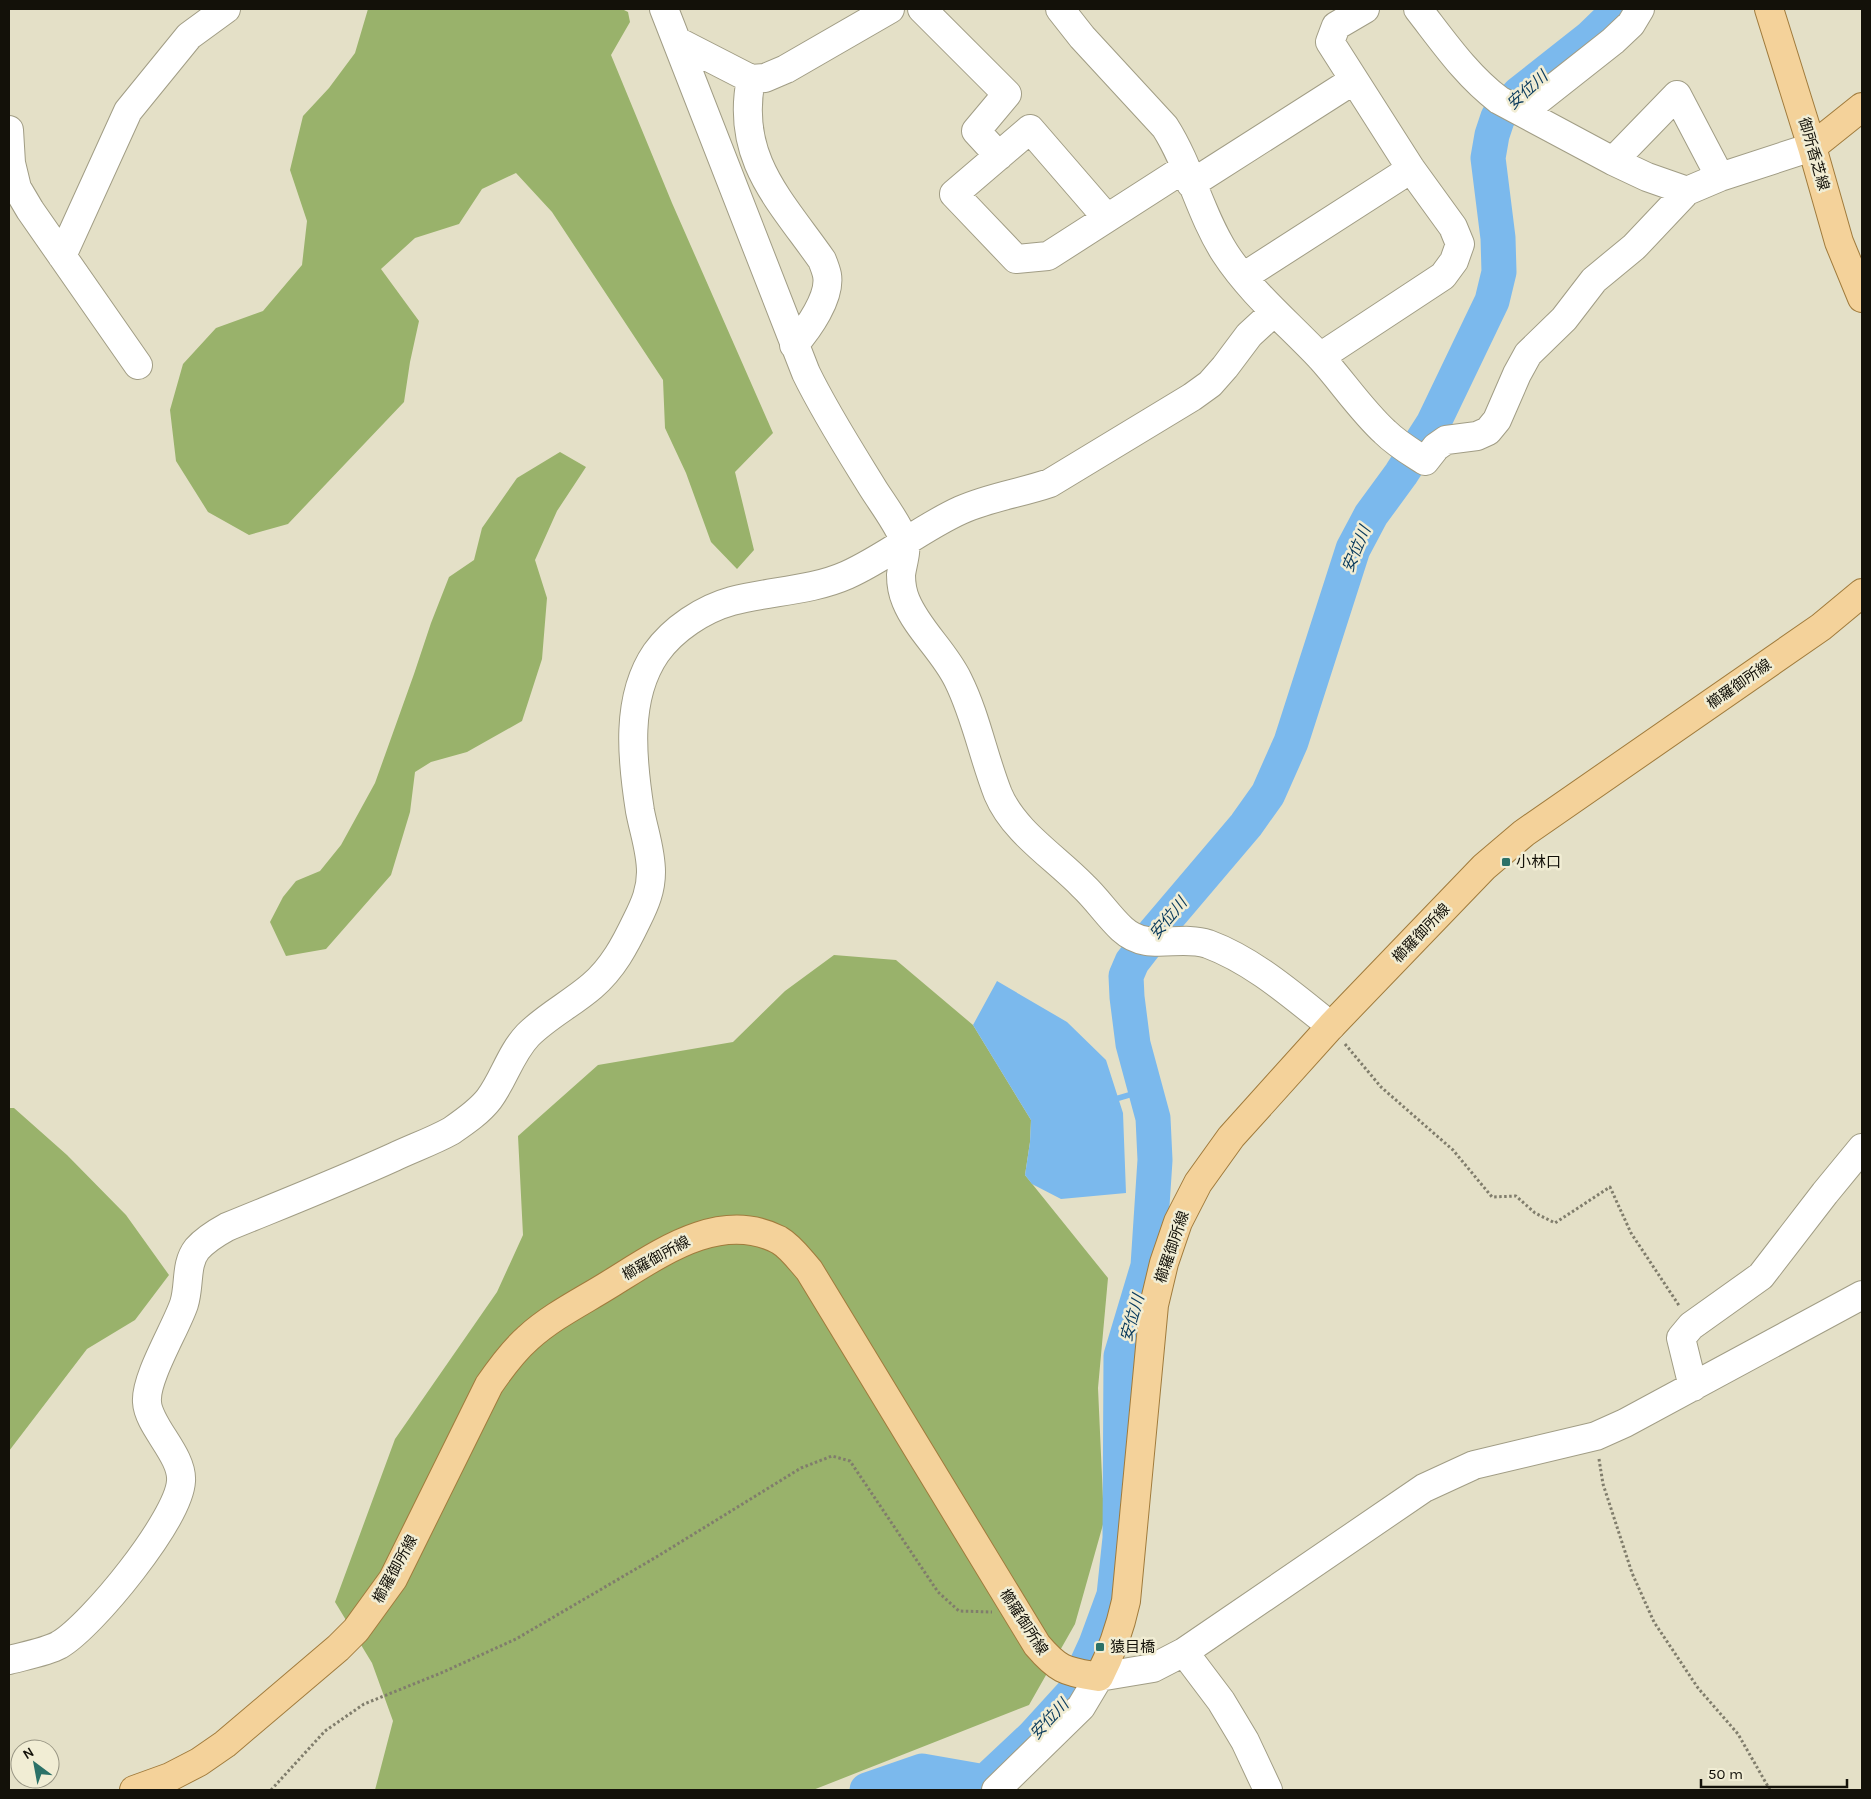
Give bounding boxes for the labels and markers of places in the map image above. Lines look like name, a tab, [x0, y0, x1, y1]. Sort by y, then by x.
place label: 小林口	[1516, 853, 1561, 871]
marker: 小林口	[1500, 856, 1512, 868]
place label: 猿目橋	[1110, 1638, 1155, 1656]
marker: 猿目橋	[1094, 1641, 1106, 1653]

